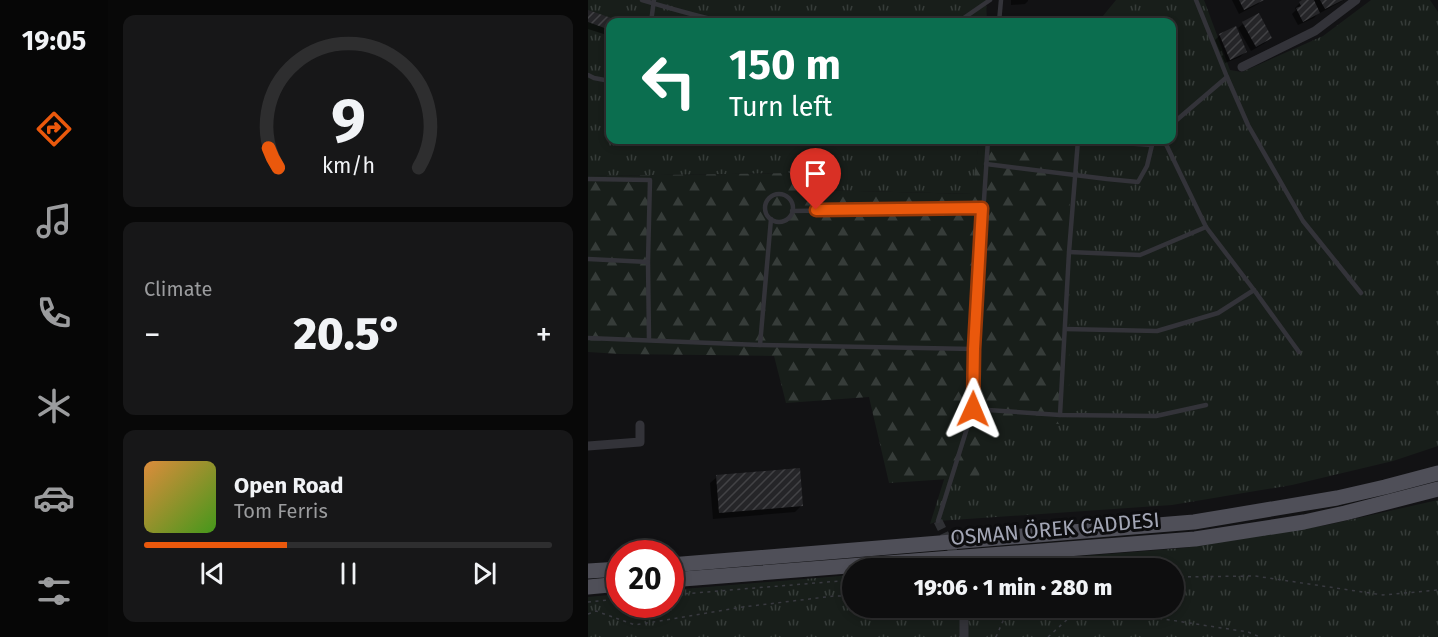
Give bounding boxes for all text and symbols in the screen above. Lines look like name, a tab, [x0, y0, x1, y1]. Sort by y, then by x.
text: 19:05	[22, 25, 86, 57]
text: 150 m	[729, 40, 841, 90]
icon: left	[630, 42, 708, 120]
text: 9	[331, 84, 365, 159]
text: Turn left	[729, 91, 832, 123]
icon: directions	[33, 108, 75, 150]
pin	[790, 148, 841, 210]
text: km/h	[321, 154, 375, 180]
icon: arrive	[799, 157, 832, 190]
icon: music	[33, 200, 75, 242]
text: Climate	[144, 277, 212, 301]
icon: phone	[33, 292, 75, 334]
text: 20.5°	[293, 307, 403, 361]
text: −	[144, 315, 161, 355]
text: +	[536, 315, 552, 355]
position arrow	[941, 377, 1005, 441]
icon: climate	[33, 385, 75, 427]
text: Open Road	[234, 472, 344, 499]
icon: car	[33, 477, 75, 519]
text: Tom Ferris	[234, 499, 328, 523]
street label: OSMAN ÖREK CADDESI	[949, 507, 1161, 551]
speed limit sign: 20	[606, 540, 684, 618]
icon: previous	[196, 557, 229, 590]
icon: pause	[332, 557, 365, 590]
icon: next	[468, 557, 501, 590]
icon: filters	[33, 570, 75, 612]
text: 19:06 · 1 min · 280 m	[914, 574, 1112, 601]

